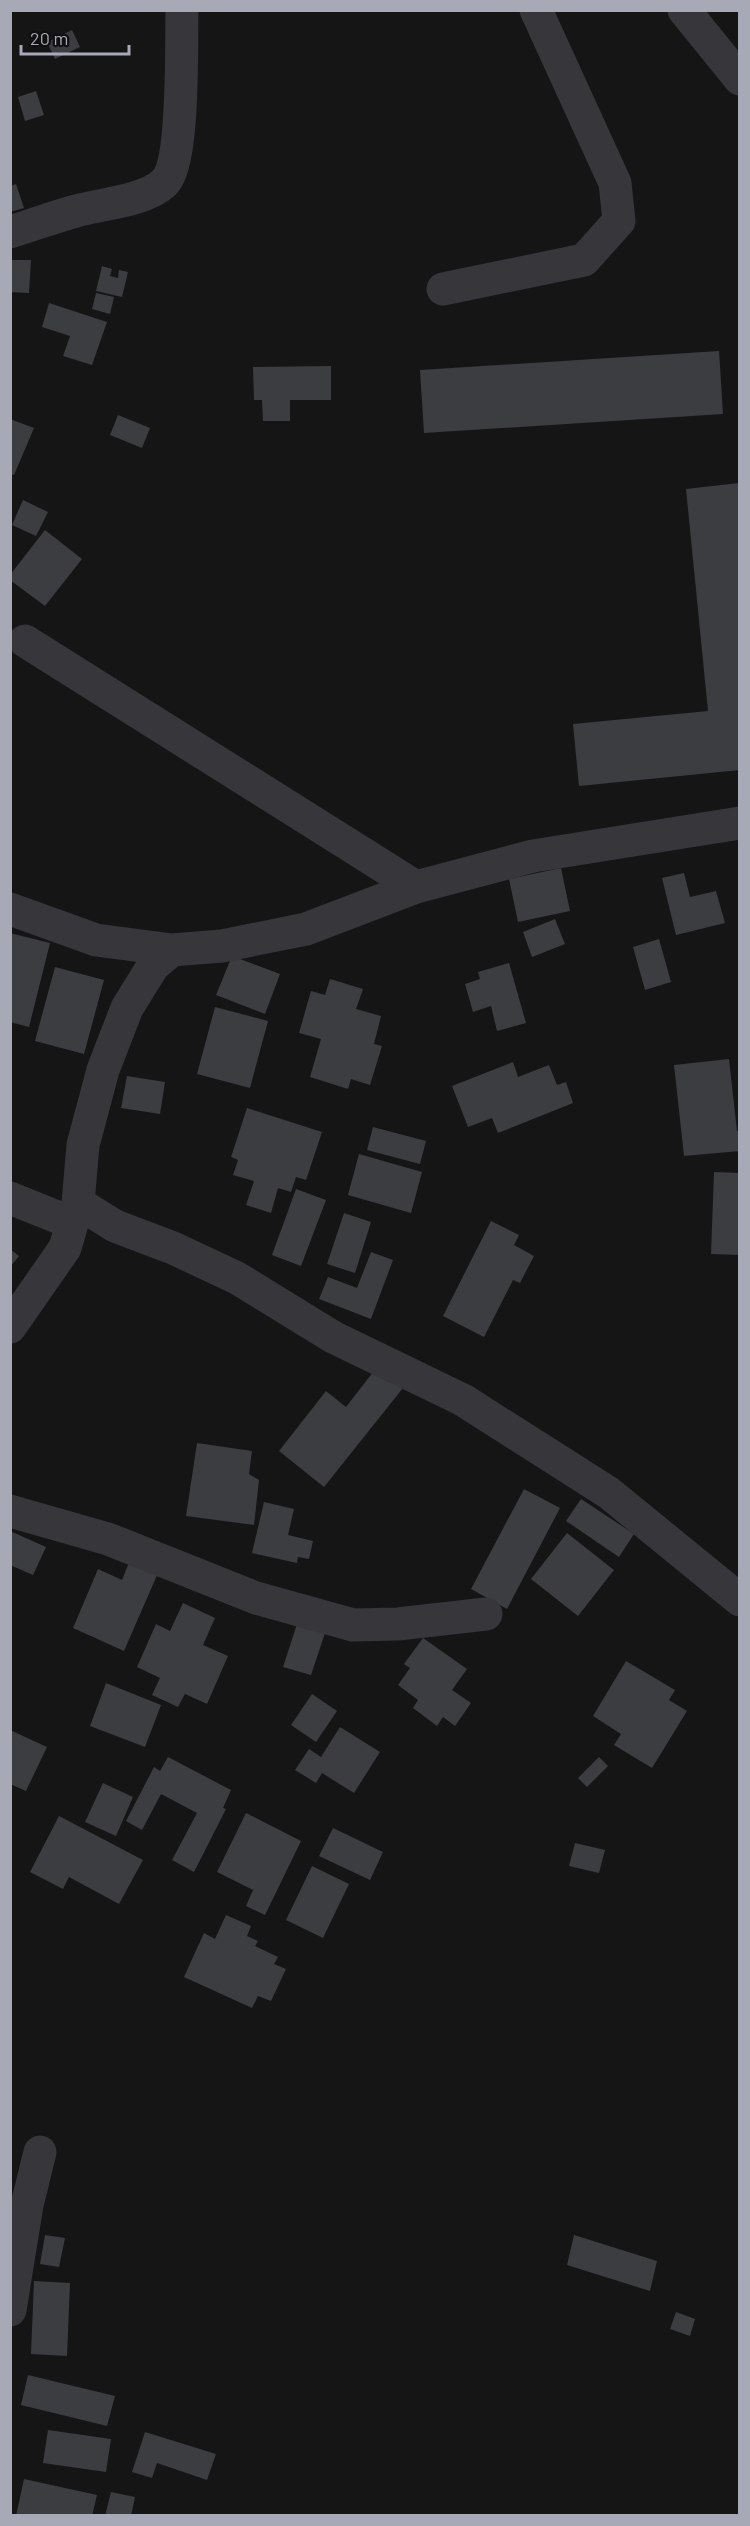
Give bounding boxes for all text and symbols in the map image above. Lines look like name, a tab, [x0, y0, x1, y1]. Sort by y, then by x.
scale bar	[21, 18, 129, 56]
text: 20 m	[30, 27, 68, 49]

